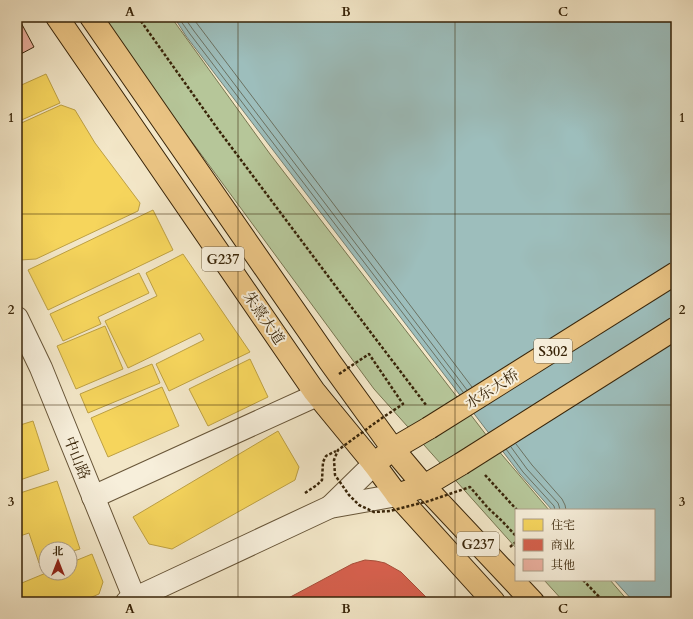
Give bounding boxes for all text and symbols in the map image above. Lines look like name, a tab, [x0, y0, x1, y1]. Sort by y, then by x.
text: A	[125, 3, 135, 21]
text: B	[341, 3, 351, 21]
text: C	[558, 3, 568, 21]
text: 1	[8, 109, 14, 127]
text: 1	[679, 109, 685, 127]
road number: G237	[202, 247, 244, 271]
street label: 朱熹大道	[239, 288, 289, 348]
text: 2	[8, 301, 15, 319]
text: 2	[679, 301, 686, 319]
road number: S302	[534, 339, 572, 363]
street label: 水东大桥	[461, 365, 523, 413]
street label: 中山路	[59, 433, 95, 483]
text: 3	[8, 493, 15, 511]
text: 3	[679, 493, 686, 511]
legend	[515, 509, 655, 581]
text: 住宅	[551, 517, 575, 533]
road number: G237	[457, 532, 499, 556]
text: 商业	[551, 537, 575, 553]
north arrow	[38, 541, 78, 581]
text: 北	[53, 544, 64, 559]
text: 其他	[551, 557, 575, 573]
text: A	[125, 600, 135, 618]
text: B	[341, 600, 351, 618]
text: C	[558, 600, 568, 618]

